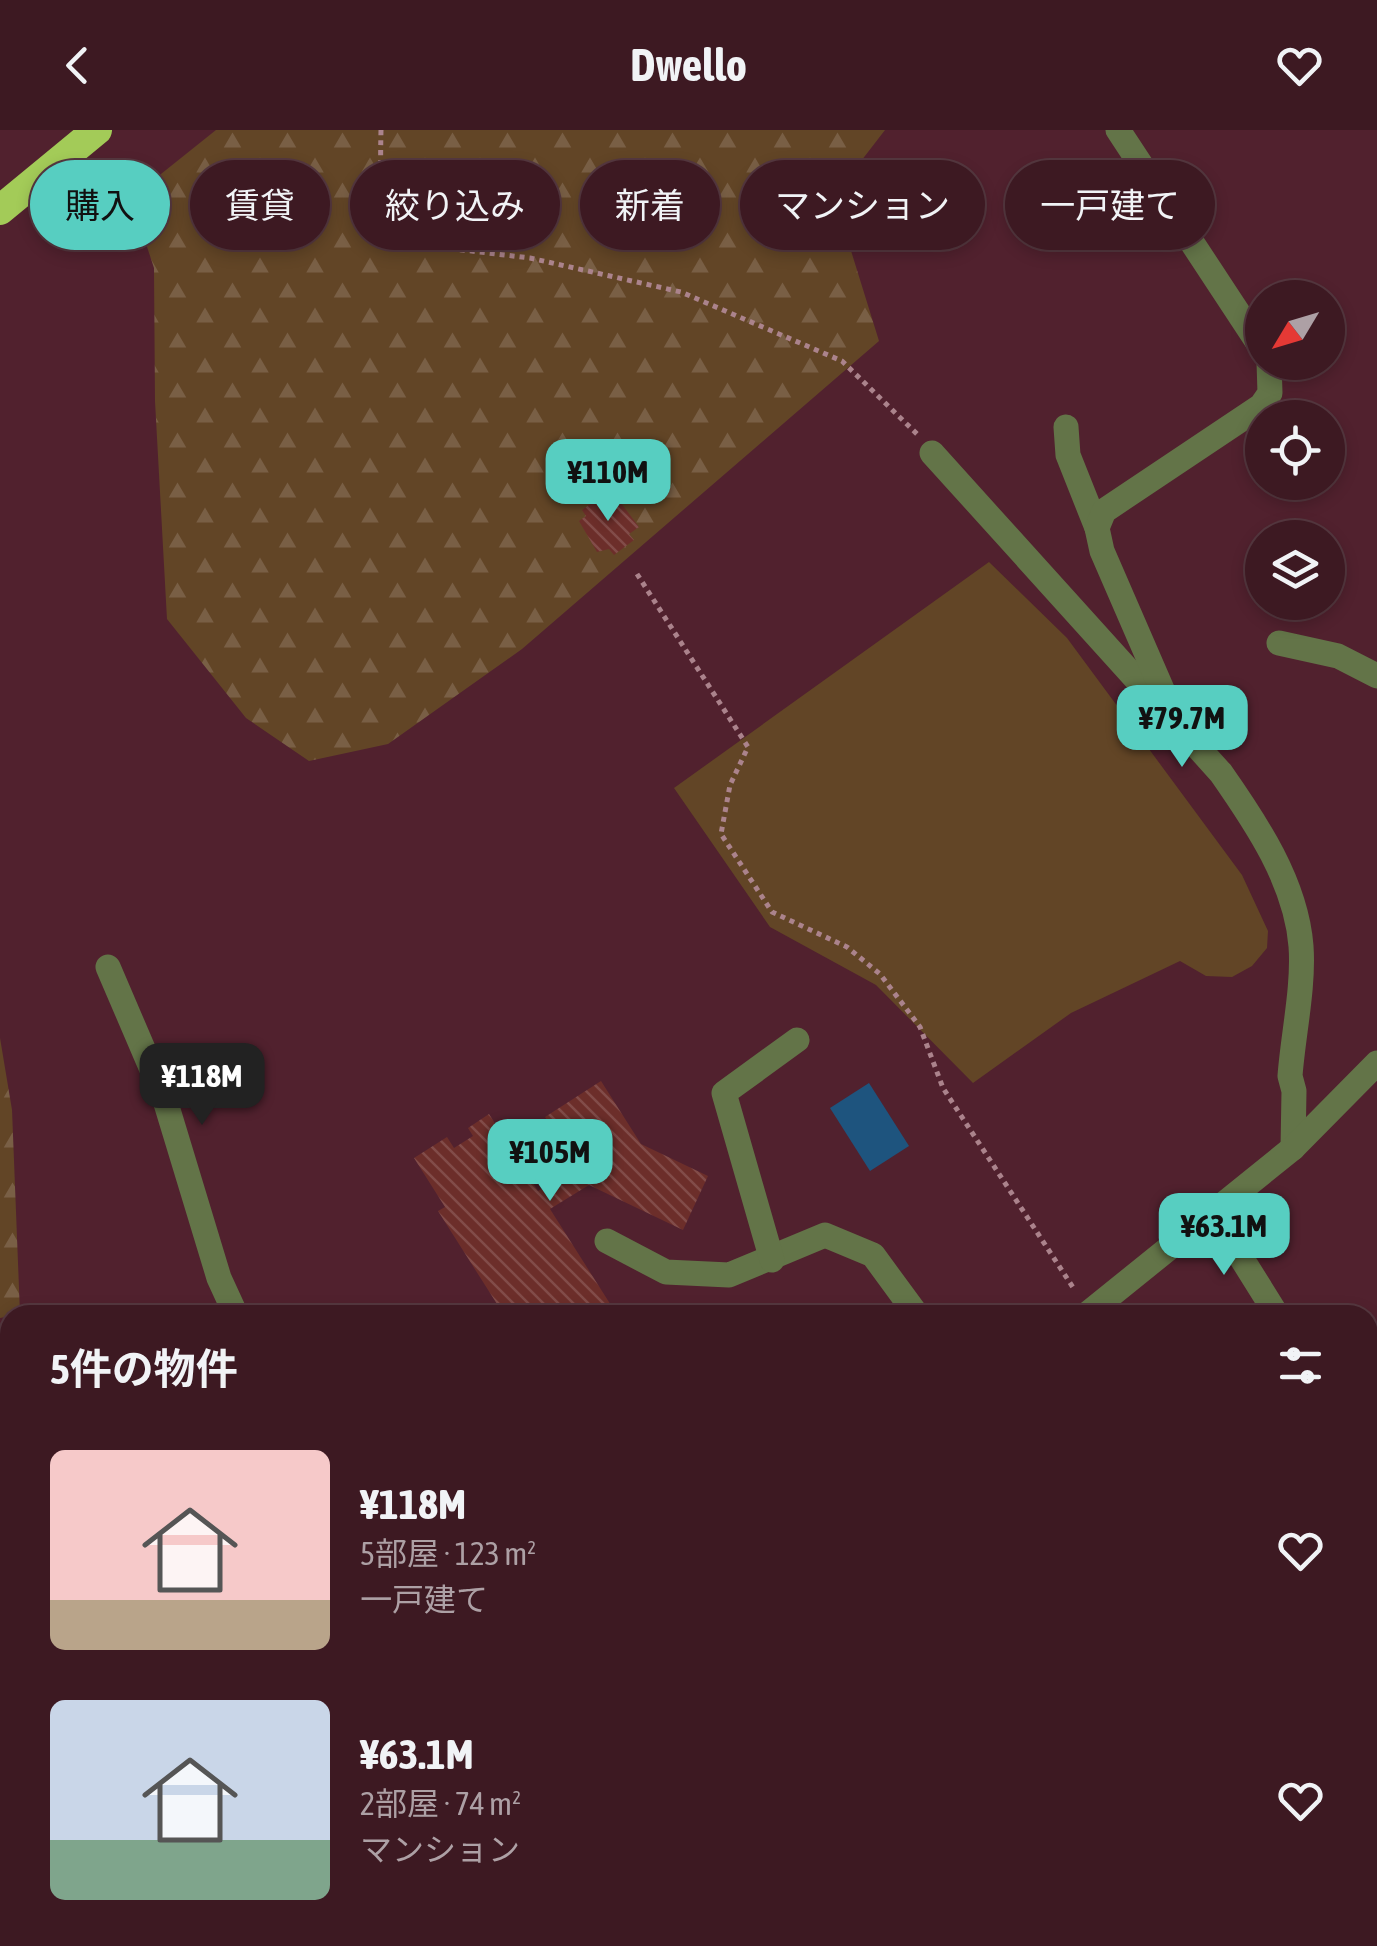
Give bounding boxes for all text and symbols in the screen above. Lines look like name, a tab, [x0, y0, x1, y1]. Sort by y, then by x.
icon: back	[50, 38, 105, 93]
icon: heart	[1272, 38, 1327, 93]
text: Dwello	[630, 39, 747, 91]
chip: 購入	[30, 160, 170, 250]
chip: 賃貸	[190, 160, 330, 250]
chip: 絞り込み	[350, 160, 560, 250]
chip: 新着	[580, 160, 720, 250]
chip: マンション	[740, 160, 985, 250]
chip: 一戸建て	[1005, 160, 1215, 250]
north arrow	[1245, 280, 1345, 380]
map controls	[1245, 280, 1345, 620]
button: locate	[1245, 400, 1345, 500]
pin: ¥110M	[538, 439, 678, 524]
text: ¥110M	[568, 453, 648, 490]
button: layers	[1245, 520, 1345, 620]
pin: ¥79.7M	[1101, 685, 1263, 770]
text: ¥79.7M	[1139, 699, 1225, 736]
pin: ¥118M	[132, 1043, 272, 1128]
text: ¥118M	[162, 1057, 242, 1094]
pin: ¥105M	[480, 1119, 620, 1204]
text: ¥105M	[510, 1133, 590, 1170]
pin: ¥63.1M	[1143, 1193, 1305, 1278]
text: ¥63.1M	[1181, 1207, 1267, 1244]
icon: filters	[1273, 1338, 1328, 1393]
text: 5件の物件	[50, 1345, 238, 1393]
text: ¥118M	[360, 1480, 466, 1528]
icon: home	[130, 1490, 250, 1610]
icon: heart	[1273, 1523, 1328, 1578]
text: 5部屋 · 123 m²	[360, 1535, 536, 1572]
text: 一戸建て	[360, 1581, 488, 1618]
text: ¥63.1M	[360, 1730, 474, 1778]
icon: home	[130, 1740, 250, 1860]
icon: heart	[1273, 1773, 1328, 1828]
text: 2部屋 · 74 m²	[360, 1785, 521, 1822]
text: マンション	[360, 1831, 520, 1868]

